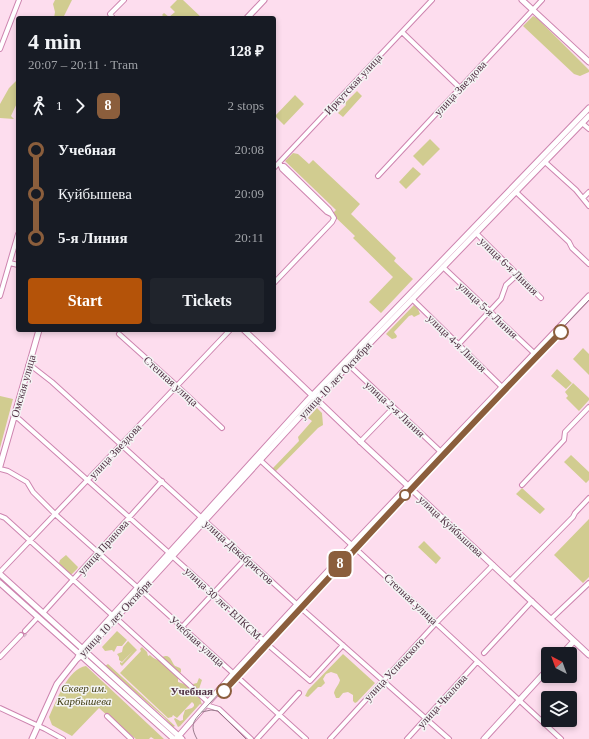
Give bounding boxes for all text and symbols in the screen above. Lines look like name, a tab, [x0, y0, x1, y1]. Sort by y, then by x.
text: 4 min	[28, 29, 81, 54]
text: 128 ₽	[229, 43, 264, 59]
street label: Иркутская улица	[322, 51, 384, 117]
text: 20:07 – 20:11 · Tram	[28, 57, 138, 72]
street label: улица Звездова	[431, 58, 489, 118]
icon: walk	[28, 95, 50, 117]
icon: forward	[69, 95, 91, 117]
text: 1	[56, 98, 63, 113]
text: 8	[105, 98, 112, 113]
text: 2 stops	[228, 98, 264, 113]
text: Учебная	[58, 142, 116, 158]
text: 20:08	[234, 142, 264, 157]
text: Куйбышева	[58, 186, 132, 202]
text: 20:09	[234, 186, 264, 201]
text: 5-я Линия	[58, 230, 128, 246]
text: 20:11	[235, 230, 264, 245]
street label: улица 6-я Линия	[477, 235, 541, 297]
button: Start	[28, 278, 142, 324]
button: Tickets	[150, 278, 264, 324]
street label: улица 5-я Линия	[456, 279, 520, 341]
street label: улица 4-я Линия	[425, 312, 489, 374]
unlabelled marker	[553, 324, 569, 340]
street label: улица 10 лет Октября	[296, 339, 374, 421]
street label: Омская улица	[8, 353, 38, 419]
street label: Степная улица	[142, 354, 201, 408]
street label: улица 2-я Линия	[363, 378, 427, 440]
street label: улица Звездова	[86, 421, 144, 481]
unlabelled marker	[399, 489, 411, 501]
street label: улица Куйбышева	[416, 493, 486, 559]
street label: улица Пранова	[75, 517, 131, 577]
street label: улица Декабристов	[202, 518, 276, 586]
line badge: 8	[327, 551, 353, 577]
text: 8	[337, 556, 344, 571]
street label: улица 30 лет ВЛКСМ	[182, 564, 264, 642]
street label: Степная улица	[382, 571, 440, 627]
street label: улица 10 лет Октября	[76, 577, 154, 659]
street label: Учебная улица	[167, 613, 227, 669]
street label: улица Успенского	[361, 634, 427, 703]
north arrow	[541, 647, 577, 683]
map controls	[541, 647, 577, 727]
street label: улица Чкалова	[415, 672, 469, 730]
park label: Сквер им. Карбышева	[56, 682, 112, 707]
marker: Учебная	[216, 683, 232, 699]
place label: Учебная	[171, 685, 213, 697]
button: layers	[541, 691, 577, 727]

